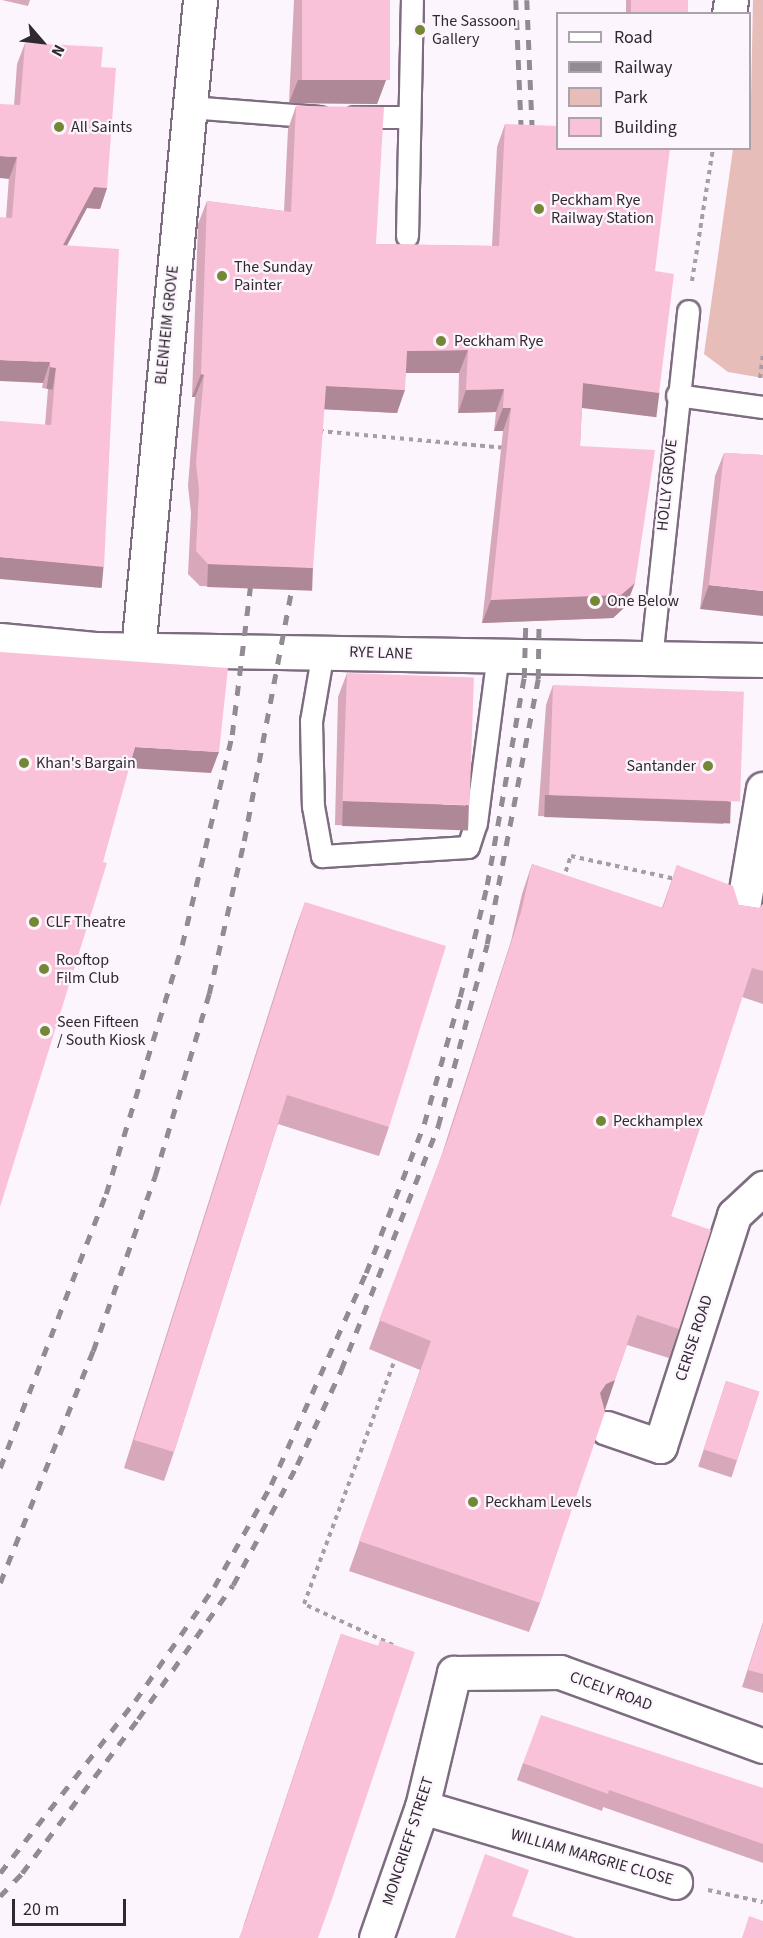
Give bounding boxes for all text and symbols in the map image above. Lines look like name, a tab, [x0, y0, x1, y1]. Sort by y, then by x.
place label: The Sassoon Gallery	[432, 11, 517, 49]
north arrow	[12, 12, 72, 72]
legend	[556, 12, 751, 150]
marker: The Sassoon Gallery	[413, 23, 427, 37]
text: Road	[614, 25, 653, 50]
text: N	[46, 41, 70, 60]
text: Railway	[614, 55, 673, 80]
text: Park	[614, 85, 648, 110]
text: Building	[614, 115, 677, 140]
place label: All Saints	[71, 117, 132, 137]
marker: All Saints	[52, 120, 66, 134]
place label: Peckham Rye Railway Station	[551, 190, 654, 228]
marker: Peckham Rye Railway Station	[532, 202, 546, 216]
place label: The Sunday Painter	[234, 257, 313, 295]
street label: BLENHEIM GROVE	[151, 264, 183, 386]
marker: The Sunday Painter	[215, 269, 229, 283]
place label: Peckham Rye	[454, 331, 544, 351]
marker: Peckham Rye	[432, 332, 450, 350]
street label: HOLLY GROVE	[653, 438, 681, 532]
place label: One Below	[607, 591, 679, 611]
marker: One Below	[588, 594, 602, 608]
street label: RYE LANE	[349, 642, 413, 664]
place label: Khan's Bargain	[36, 753, 136, 773]
marker: Khan's Bargain	[17, 756, 31, 770]
place label: Santander	[626, 756, 696, 776]
marker: Santander	[701, 759, 715, 773]
place label: CLF Theatre	[46, 912, 126, 932]
marker: CLF Theatre	[27, 915, 41, 929]
place label: Rooftop Film Club	[56, 950, 119, 988]
marker: Rooftop Film Club	[37, 962, 51, 976]
place label: Seen Fifteen / South Kiosk	[57, 1012, 145, 1050]
marker: Seen Fifteen / South Kiosk	[38, 1024, 52, 1038]
place label: Peckhamplex	[613, 1111, 703, 1131]
marker: Peckhamplex	[594, 1114, 608, 1128]
street label: CERISE ROAD	[671, 1293, 717, 1383]
place label: Peckham Levels	[485, 1492, 592, 1512]
marker: Peckham Levels	[466, 1495, 480, 1509]
street label: CICELY ROAD	[567, 1667, 655, 1715]
street label: MONCRIEFF STREET	[378, 1774, 438, 1908]
street label: WILLIAM MARGRIE CLOSE	[508, 1825, 676, 1889]
scale bar	[15, 1887, 129, 1925]
text: 20 m	[23, 1897, 59, 1922]

